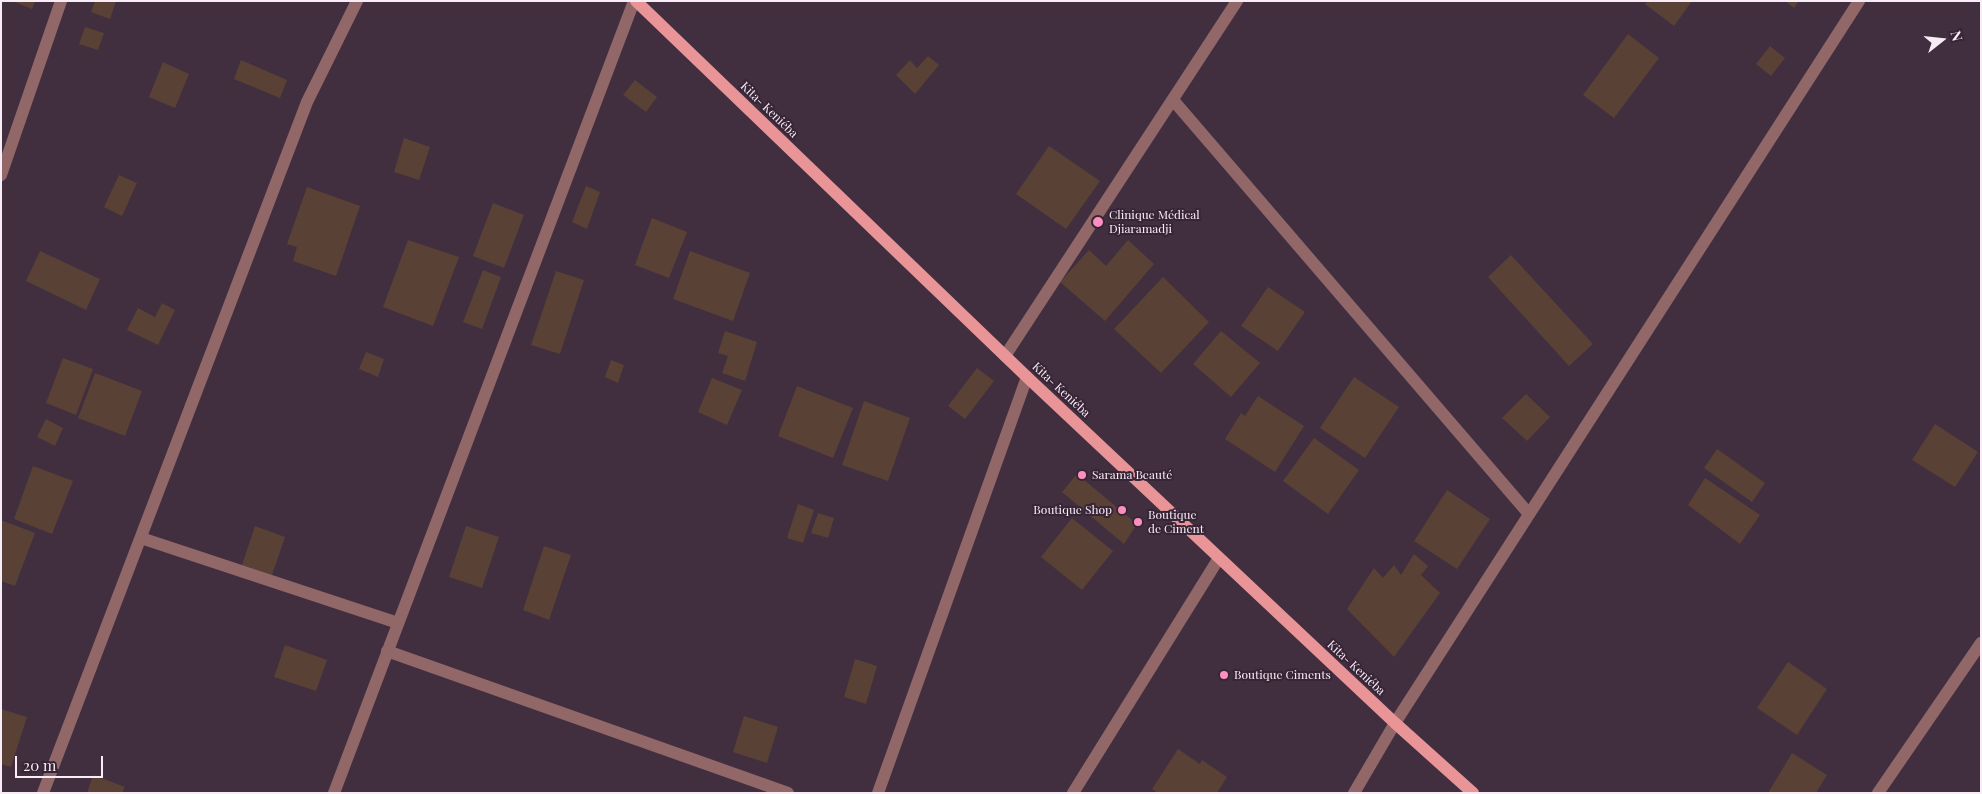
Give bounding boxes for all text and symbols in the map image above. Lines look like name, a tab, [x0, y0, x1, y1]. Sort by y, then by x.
north arrow	[1917, 15, 1967, 65]
text: N	[1946, 28, 1967, 43]
street label: Kita- Keniéba	[737, 79, 801, 141]
place label: Clinique Médical Djiaramadji	[1109, 208, 1200, 236]
marker: Clinique Médical Djiaramadji	[1091, 215, 1105, 229]
street label: Kita- Keniéba	[1029, 360, 1093, 420]
place label: Sarama Beauté	[1092, 468, 1172, 482]
marker: Sarama Beauté	[1076, 469, 1088, 481]
place label: Boutique Shop	[1033, 503, 1112, 517]
marker: Boutique Shop	[1116, 504, 1128, 516]
place label: Boutique de Ciment	[1148, 508, 1204, 536]
marker: Boutique de Ciment	[1132, 516, 1144, 528]
street label: Kita- Keniéba	[1324, 638, 1388, 698]
place label: Boutique Ciments	[1234, 668, 1331, 682]
marker: Boutique Ciments	[1218, 669, 1230, 681]
scale bar	[18, 746, 105, 778]
text: 20 m	[23, 755, 56, 775]

